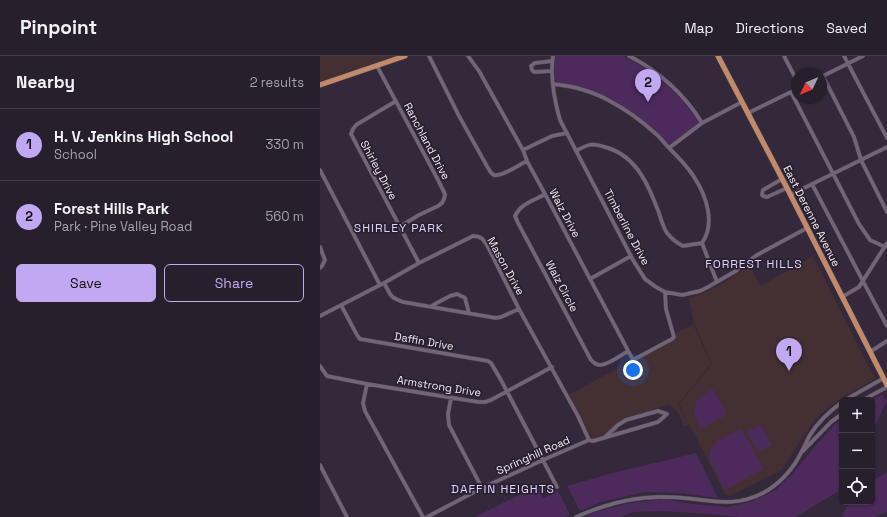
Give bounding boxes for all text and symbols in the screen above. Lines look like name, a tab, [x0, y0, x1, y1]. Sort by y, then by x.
text: Pinpoint	[20, 15, 97, 40]
text: Map	[684, 19, 714, 37]
text: Directions	[736, 19, 804, 37]
text: Saved	[826, 19, 867, 37]
north arrow	[791, 68, 827, 104]
pin: 2	[635, 69, 661, 102]
text: Nearby	[16, 71, 75, 93]
text: 2 results	[250, 74, 304, 91]
street label: Ranchland Drive	[401, 100, 453, 182]
text: H. V. Jenkins High School	[54, 127, 233, 146]
text: 1	[26, 136, 32, 153]
text: 330 m	[265, 136, 304, 153]
street label: Shirley Drive	[357, 138, 401, 202]
text: School	[54, 146, 97, 163]
street label: East Derenne Avenue	[780, 163, 844, 269]
street label: Walz Drive	[546, 186, 584, 240]
street label: Timberline Drive	[601, 187, 653, 267]
text: Forest Hills Park	[54, 199, 169, 218]
text: 2	[25, 208, 33, 225]
text: 560 m	[265, 208, 304, 225]
text: Park · Pine Valley Road	[54, 218, 192, 235]
district label: SHIRLEY PARK	[354, 220, 444, 236]
street label: Mason Drive	[484, 234, 528, 298]
district label: FORREST HILLS	[705, 256, 803, 272]
street label: Walz Circle	[543, 258, 581, 314]
button: Save	[16, 264, 156, 302]
button: Share	[164, 264, 304, 302]
street label: Daffin Drive	[393, 329, 455, 353]
pin: 1	[776, 338, 802, 371]
your location	[623, 360, 643, 380]
street label: Armstrong Drive	[396, 372, 482, 400]
map controls	[839, 397, 875, 505]
button: +	[839, 397, 875, 433]
street label: Springhill Road	[494, 433, 572, 477]
button: −	[839, 433, 875, 469]
button: locate	[839, 469, 875, 505]
district label: DAFFIN HEIGHTS	[451, 481, 555, 497]

